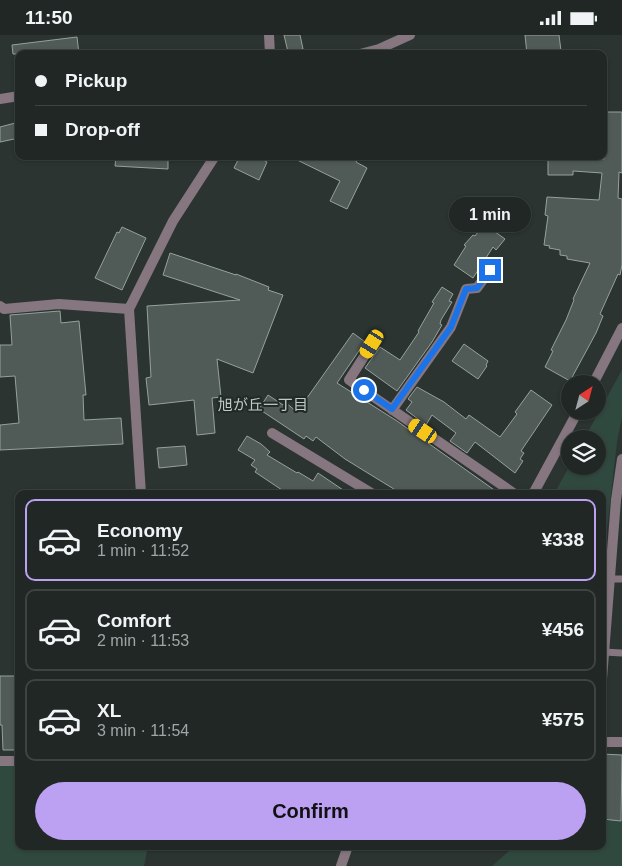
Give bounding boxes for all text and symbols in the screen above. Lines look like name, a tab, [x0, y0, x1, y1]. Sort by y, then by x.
text: 11:50	[25, 7, 73, 28]
text: Pickup	[65, 70, 127, 91]
text: Drop-off	[65, 119, 140, 140]
callout: 1 min	[449, 197, 531, 233]
text: 1 min	[469, 206, 511, 223]
route end	[479, 259, 501, 281]
car	[357, 327, 386, 361]
north arrow	[561, 375, 606, 420]
map controls	[561, 375, 606, 475]
route start	[353, 379, 375, 401]
district label: 旭が丘一丁目	[218, 396, 308, 413]
car	[406, 416, 439, 446]
button: layers	[561, 430, 606, 475]
icon: car	[37, 518, 82, 563]
text: Economy	[97, 520, 183, 541]
text: ¥338	[542, 529, 584, 550]
text: 1 min · 11:52	[97, 542, 189, 559]
icon: car	[37, 608, 82, 653]
text: Comfort	[97, 610, 171, 631]
text: ¥456	[542, 619, 584, 640]
text: 2 min · 11:53	[97, 632, 189, 649]
icon: car	[37, 698, 82, 743]
text: XL	[97, 700, 121, 721]
text: ¥575	[542, 709, 584, 730]
text: 3 min · 11:54	[97, 722, 189, 739]
button: Confirm	[35, 782, 586, 840]

